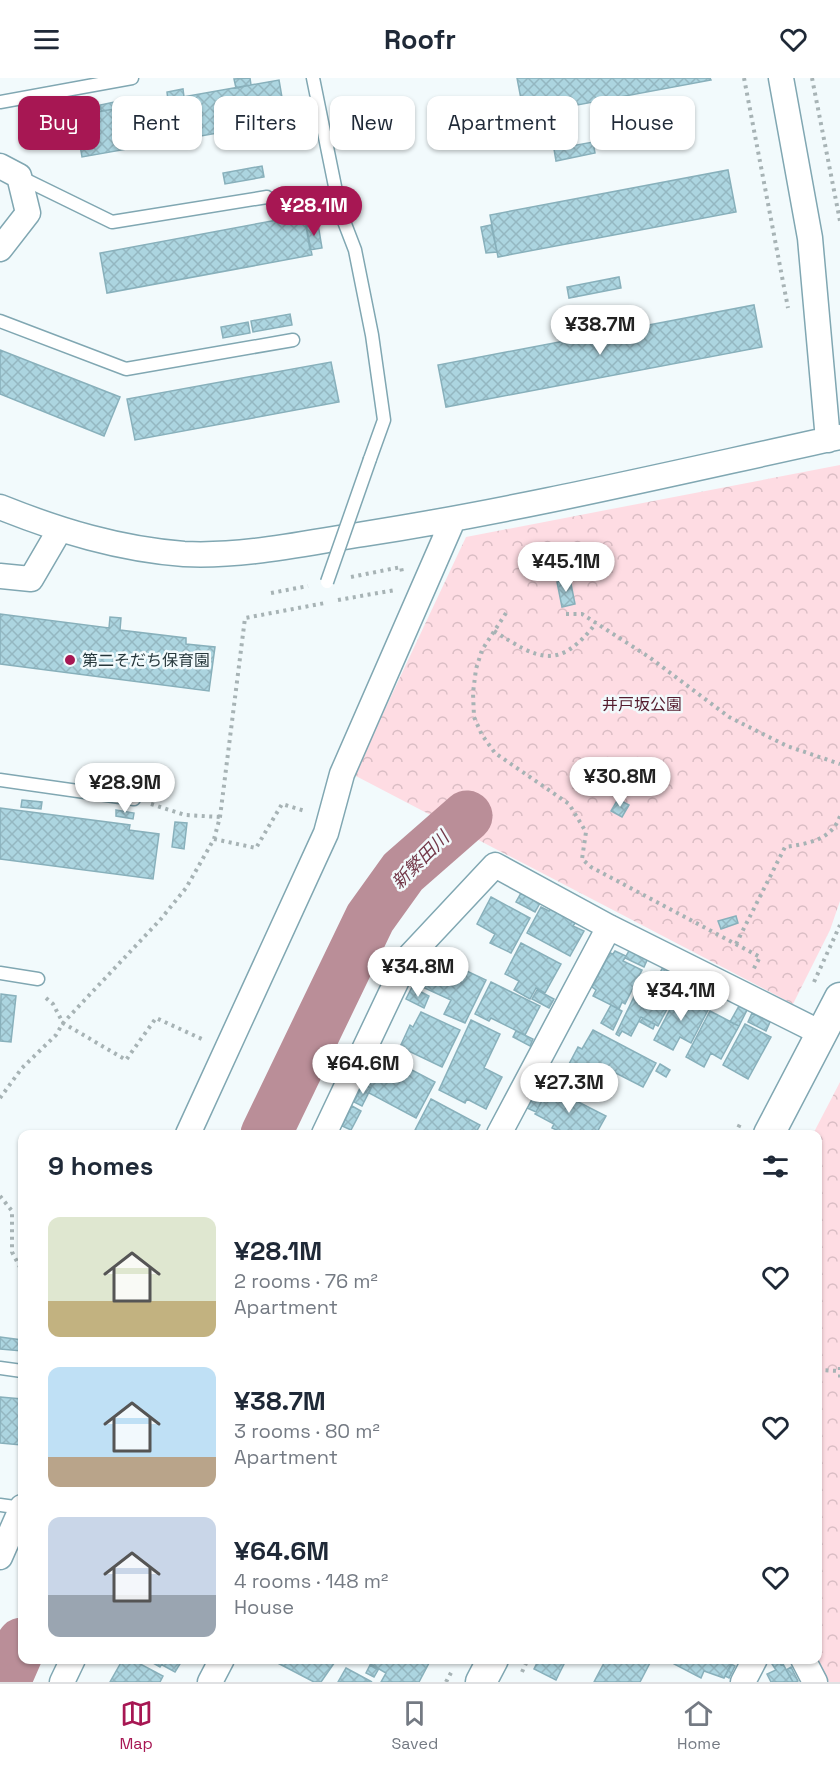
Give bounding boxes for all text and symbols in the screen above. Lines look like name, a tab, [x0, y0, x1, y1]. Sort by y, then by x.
text: Roofr	[384, 22, 456, 57]
icon: menu	[30, 23, 63, 56]
icon: heart	[777, 23, 810, 56]
chip: Buy	[18, 96, 100, 150]
chip: Rent	[112, 96, 202, 150]
chip: Filters	[214, 96, 318, 150]
chip: New	[330, 96, 415, 150]
chip: Apartment	[427, 96, 578, 150]
chip: House	[590, 96, 695, 150]
pin: ¥28.1M	[265, 186, 363, 237]
text: ¥28.1M	[280, 192, 348, 218]
pin: ¥38.7M	[551, 305, 649, 356]
text: ¥38.7M	[565, 311, 635, 337]
pin: ¥45.1M	[517, 542, 615, 593]
text: ¥45.1M	[532, 548, 600, 574]
place label: 第二そだち保育園	[82, 650, 210, 671]
marker: 第二そだち保育園	[63, 653, 77, 667]
park label: 井戸坂公園	[602, 694, 682, 715]
pin: ¥30.8M	[571, 757, 669, 808]
pin: ¥28.9M	[76, 763, 174, 814]
text: ¥30.8M	[584, 763, 656, 789]
text: ¥28.9M	[89, 769, 161, 795]
water label: 新繁田川	[386, 825, 455, 894]
pin: ¥34.8M	[369, 947, 467, 998]
text: ¥34.8M	[382, 953, 454, 979]
pin: ¥34.1M	[632, 971, 730, 1022]
text: ¥34.1M	[647, 977, 715, 1003]
pin: ¥64.6M	[314, 1044, 412, 1095]
text: ¥64.6M	[326, 1050, 400, 1076]
pin: ¥27.3M	[520, 1063, 618, 1114]
text: ¥27.3M	[534, 1069, 604, 1095]
text: 9 homes	[48, 1149, 153, 1183]
icon: filters	[759, 1150, 792, 1183]
text: ¥28.1M	[234, 1234, 322, 1268]
icon: home	[96, 1241, 168, 1313]
icon: heart	[759, 1261, 792, 1294]
text: 2 rooms · 76 m²	[234, 1268, 378, 1294]
text: Apartment	[234, 1294, 338, 1320]
text: ¥38.7M	[234, 1384, 326, 1418]
icon: home	[96, 1391, 168, 1463]
icon: heart	[759, 1411, 792, 1444]
text: 3 rooms · 80 m²	[234, 1418, 380, 1444]
text: Apartment	[234, 1444, 338, 1470]
text: ¥64.6M	[234, 1534, 329, 1568]
icon: home	[96, 1541, 168, 1613]
icon: heart	[759, 1561, 792, 1594]
text: 4 rooms · 148 m²	[234, 1568, 388, 1594]
text: House	[234, 1594, 294, 1620]
tab: Map	[119, 1697, 153, 1754]
tab: Saved	[392, 1697, 438, 1754]
tab: Home	[677, 1697, 721, 1754]

